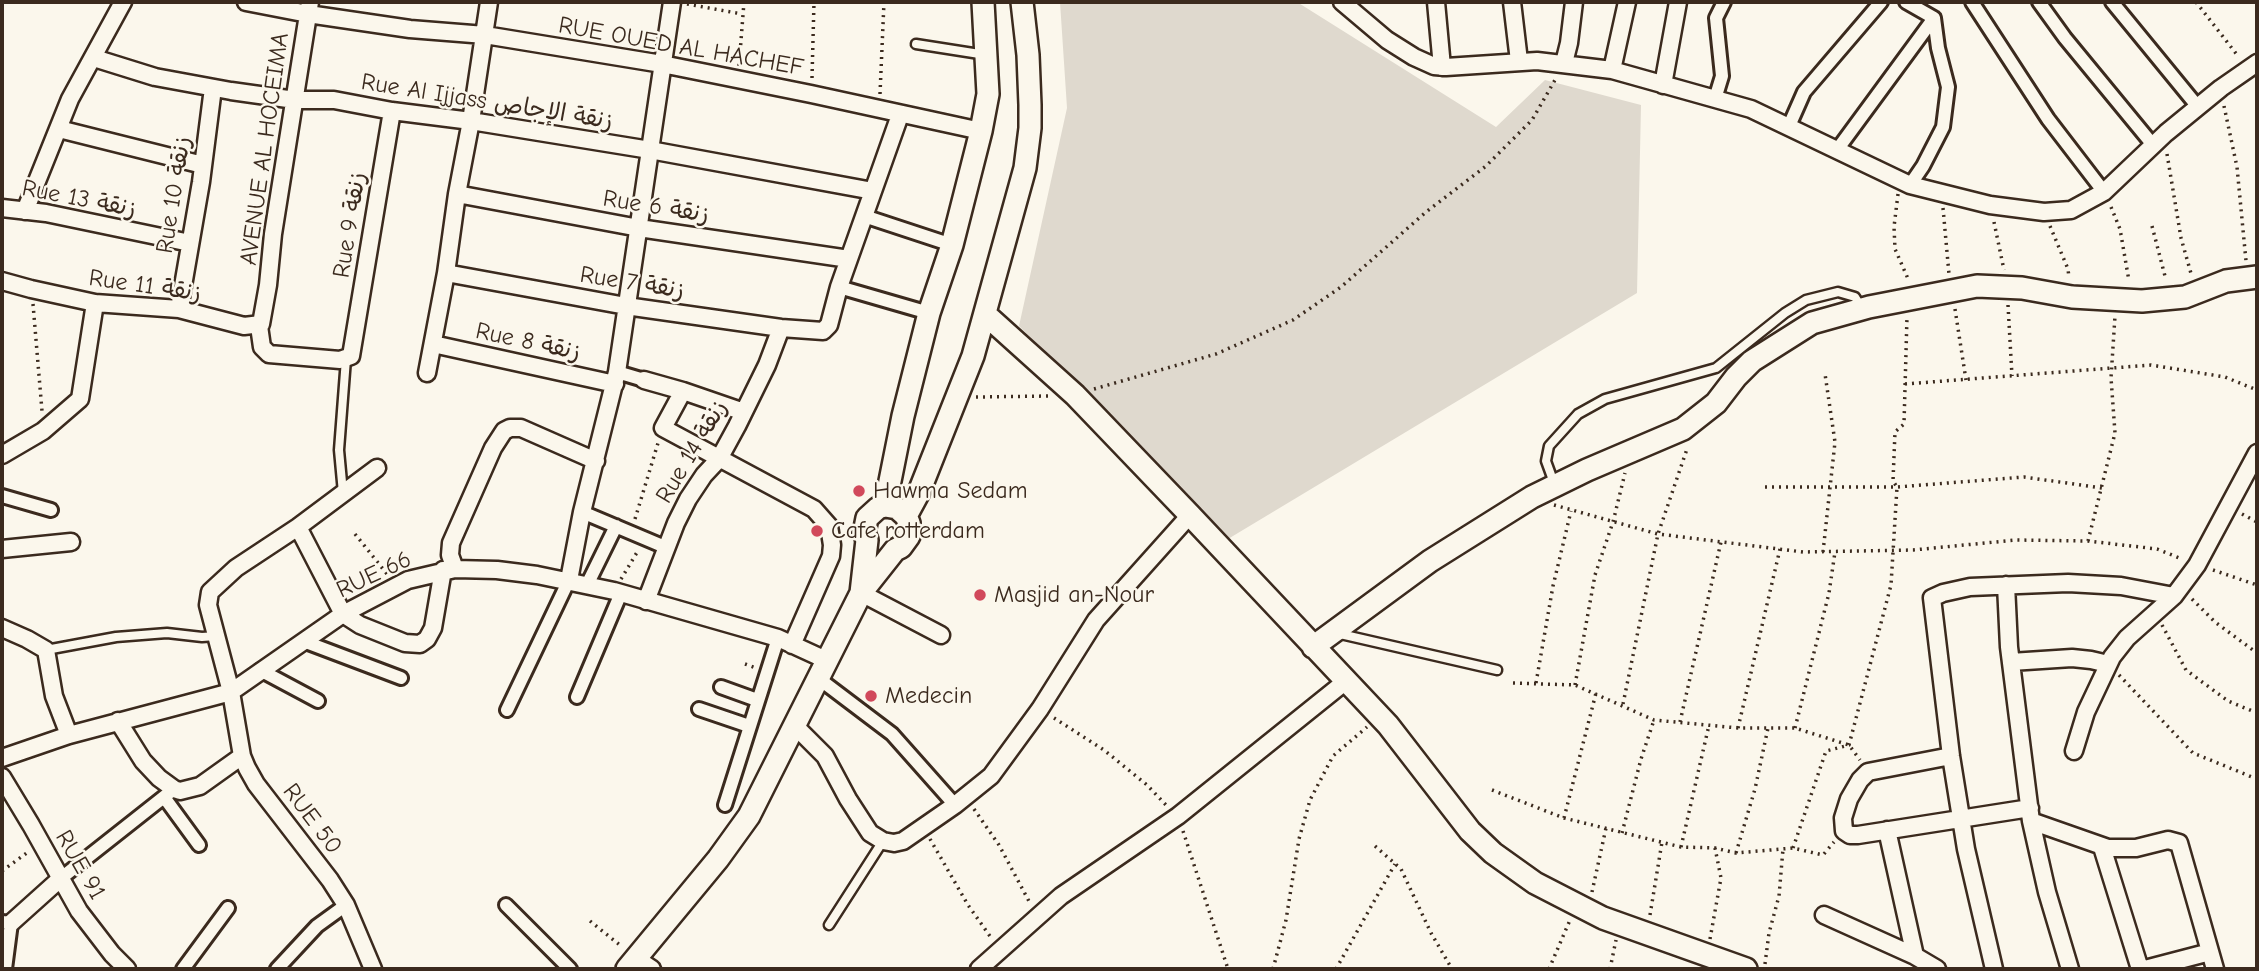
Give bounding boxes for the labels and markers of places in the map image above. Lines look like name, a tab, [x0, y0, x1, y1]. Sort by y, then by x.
place label: Hawma Sedam	[873, 477, 1028, 505]
marker: Hawma Sedam	[851, 483, 867, 499]
place label: Cafe rotterdam	[831, 517, 985, 545]
marker: Cafe rotterdam	[809, 523, 825, 539]
place label: Masjid an-Nour	[994, 581, 1154, 609]
marker: Masjid an-Nour	[972, 587, 988, 603]
place label: Medecin	[885, 682, 972, 710]
marker: Medecin	[863, 688, 879, 704]

